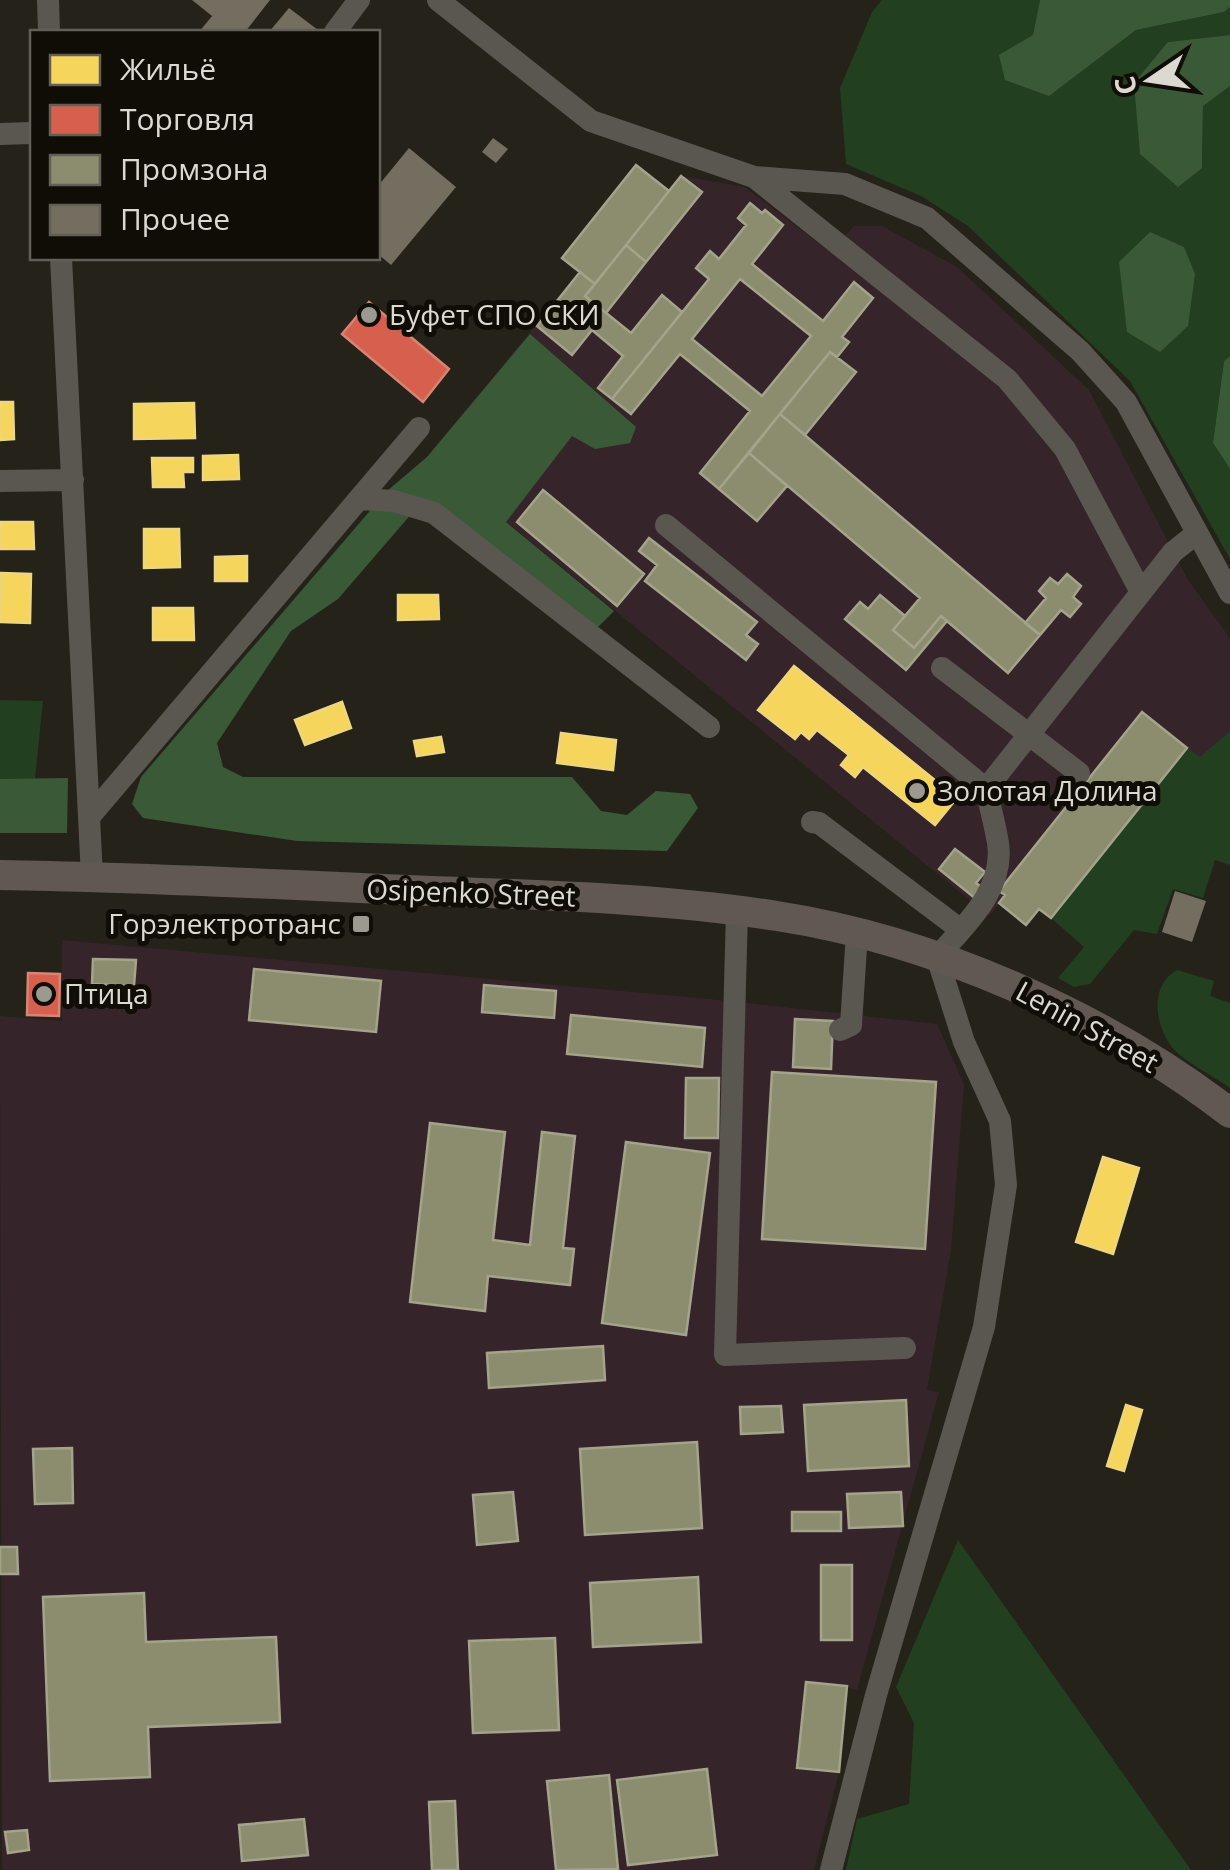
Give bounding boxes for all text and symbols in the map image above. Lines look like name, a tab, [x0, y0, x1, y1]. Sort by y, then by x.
legend	[30, 30, 380, 260]
north arrow	[1100, 30, 1200, 130]
text: Жильё	[120, 48, 216, 89]
text: С	[1104, 73, 1145, 99]
text: Торговля	[120, 98, 255, 139]
text: Промзона	[120, 148, 268, 189]
text: Прочее	[120, 198, 230, 239]
place label: Буфет СПО СКИ	[389, 295, 599, 333]
marker: Буфет СПО СКИ	[358, 304, 380, 326]
place label: Золотая Долина	[937, 771, 1158, 809]
marker: Золотая Долина	[906, 780, 928, 802]
street label: Osipenko Street	[366, 869, 576, 915]
place label: Горэлектротранс	[108, 904, 341, 942]
marker: Горэлектротранс	[350, 913, 372, 935]
street label: Lenin Street	[1010, 971, 1165, 1081]
place label: Птица	[64, 974, 148, 1012]
marker: Птица	[33, 983, 55, 1005]

